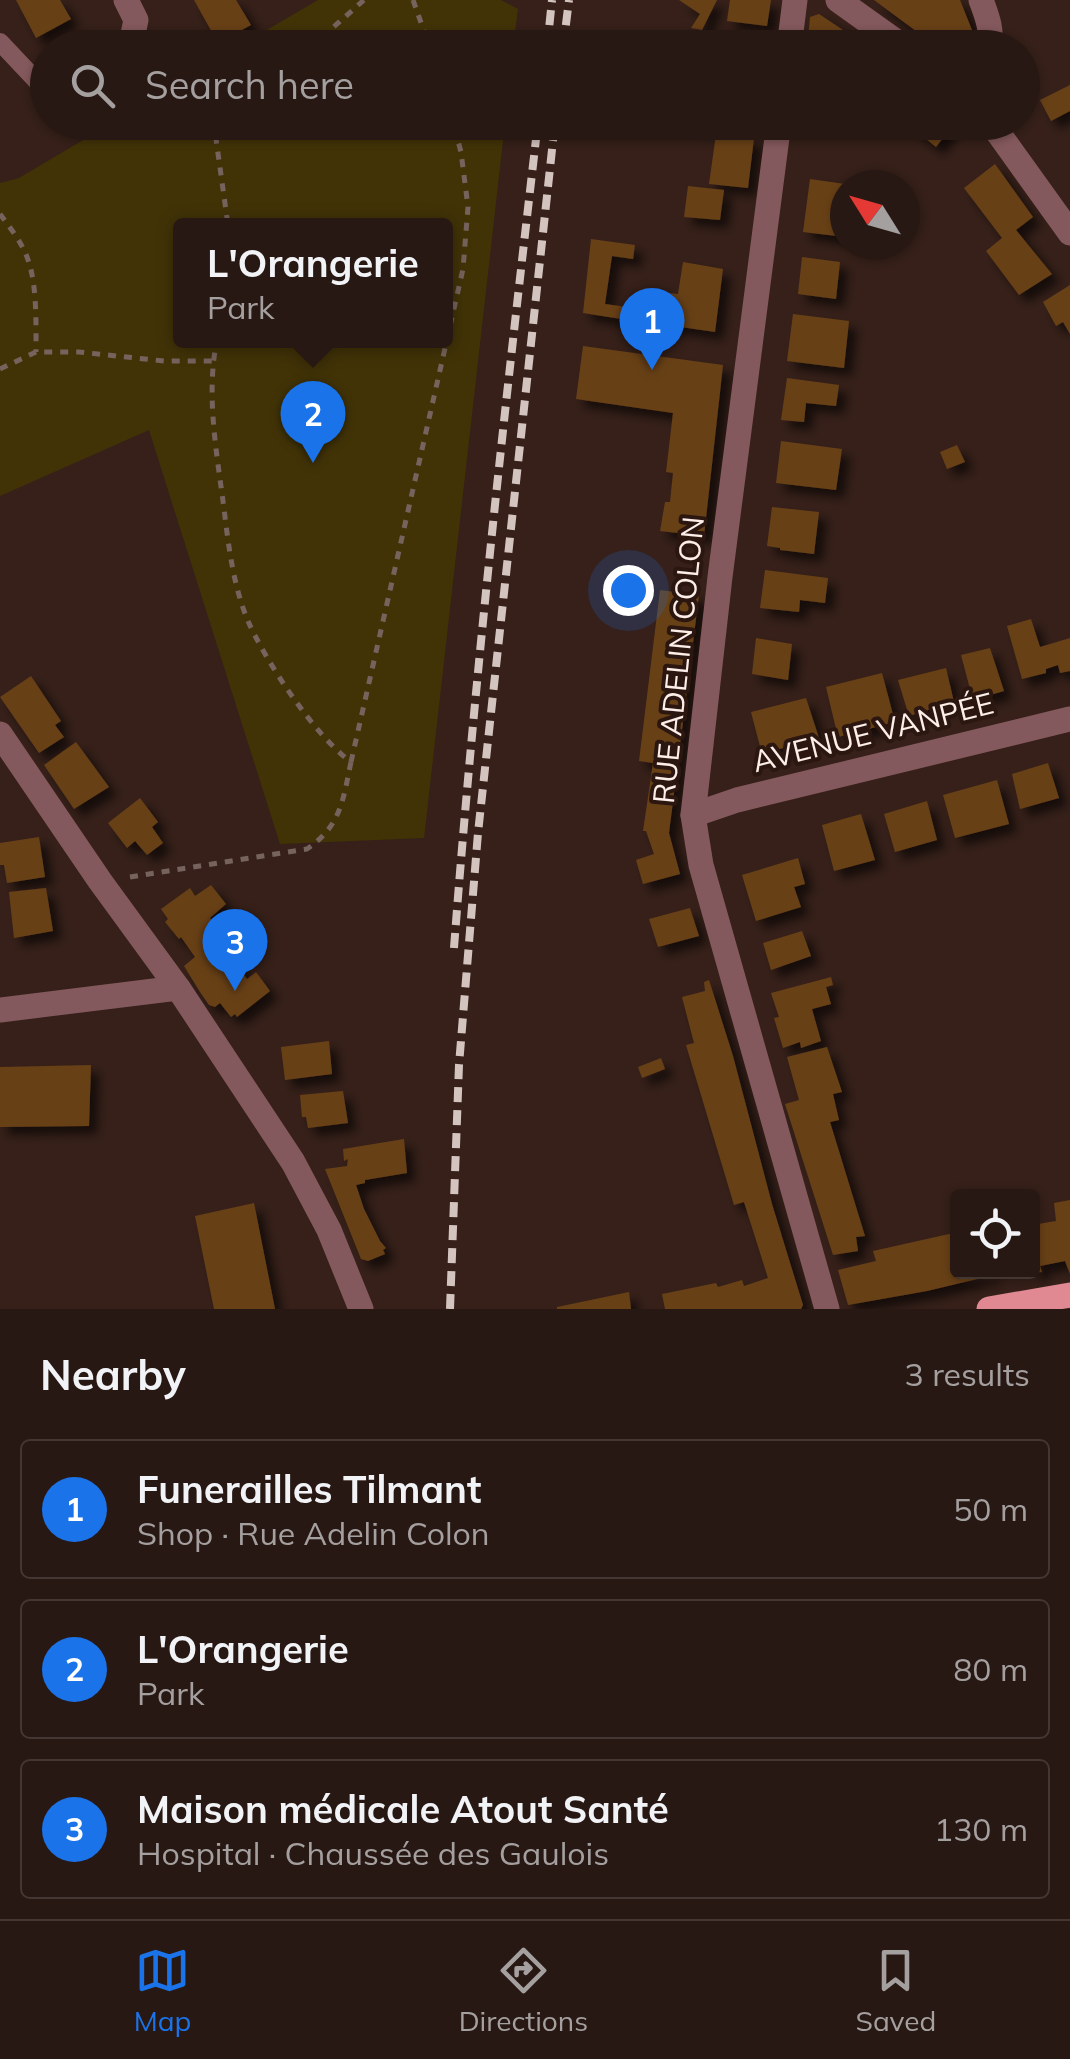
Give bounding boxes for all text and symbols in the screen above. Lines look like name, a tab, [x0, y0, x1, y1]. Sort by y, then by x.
search box	[30, 30, 1040, 140]
icon: search	[65, 58, 120, 113]
text: Search here	[145, 61, 354, 109]
north arrow	[830, 170, 920, 260]
popup	[173, 218, 453, 348]
text: L'Orangerie	[207, 239, 419, 287]
text: Park	[207, 287, 274, 327]
pin: 1	[620, 288, 684, 370]
pin: 2	[280, 380, 346, 463]
street label: RUE ADELIN COLON	[644, 514, 712, 805]
your location	[603, 565, 654, 616]
street label: AVENUE VANPÉE	[748, 684, 997, 780]
pin: 3	[202, 908, 268, 991]
map controls	[950, 1189, 1040, 1279]
button: locate	[950, 1189, 1040, 1279]
text: Nearby	[40, 1348, 186, 1401]
text: 3 results	[905, 1354, 1030, 1394]
text: Funerailles Tilmant	[137, 1465, 481, 1513]
text: 1	[65, 1489, 84, 1529]
text: 50 m	[953, 1489, 1028, 1529]
text: Shop · Rue Adelin Colon	[137, 1513, 490, 1553]
text: L'Orangerie	[137, 1625, 349, 1673]
text: 2	[65, 1649, 84, 1689]
text: 80 m	[953, 1649, 1028, 1689]
text: Park	[137, 1673, 204, 1713]
text: Maison médicale Atout Santé	[137, 1785, 669, 1833]
text: 3	[65, 1809, 84, 1849]
text: 130 m	[934, 1809, 1028, 1849]
text: Hospital · Chaussée des Gaulois	[137, 1833, 609, 1873]
tab: Map	[134, 1943, 191, 2038]
tab: Directions	[459, 1943, 588, 2038]
tab: Saved	[855, 1943, 936, 2038]

